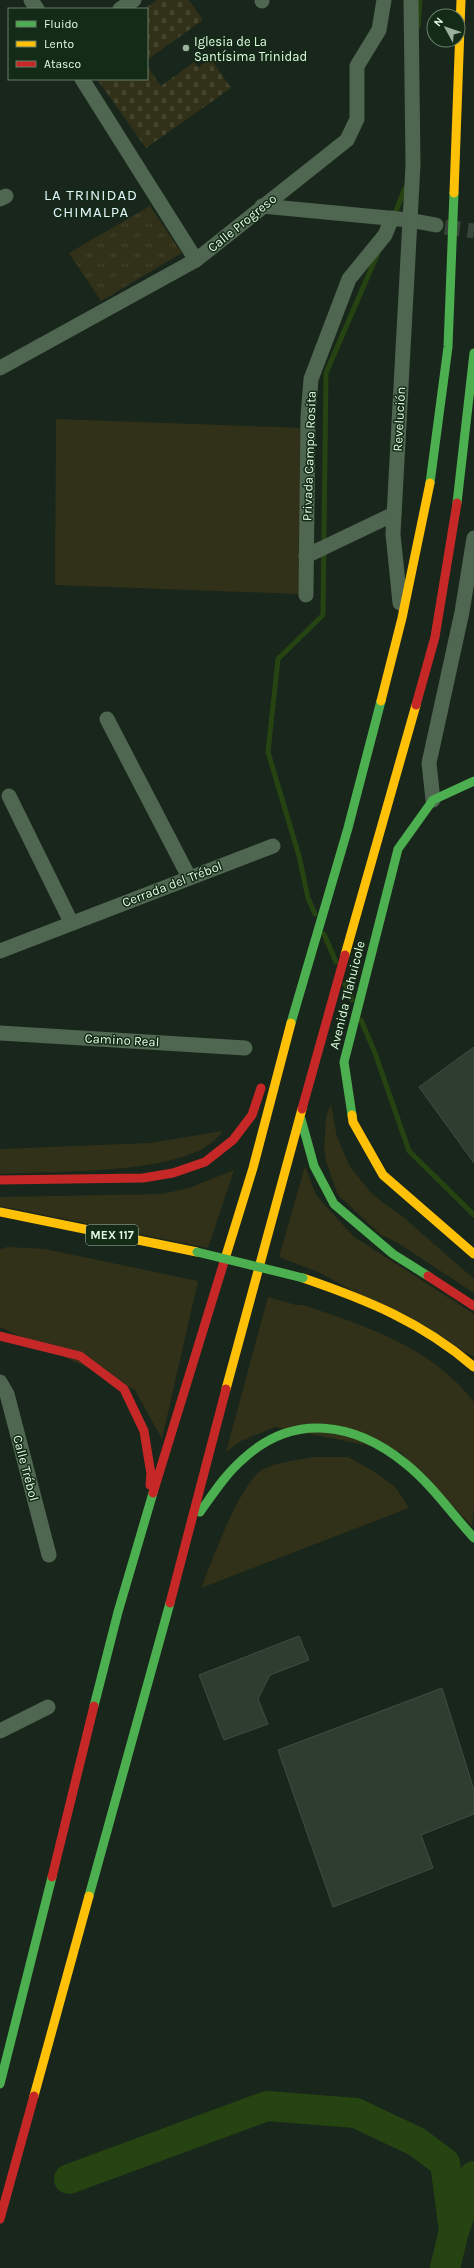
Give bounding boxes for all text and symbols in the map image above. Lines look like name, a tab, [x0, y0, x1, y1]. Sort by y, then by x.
legend	[8, 8, 148, 80]
north arrow	[426, 8, 466, 48]
text: N	[431, 15, 446, 29]
text: Fluido	[44, 17, 78, 31]
place label: Iglesia de La Santísima Trinidad	[194, 34, 307, 64]
text: Lento	[44, 37, 74, 51]
marker: Iglesia de La Santísima Trinidad	[181, 43, 191, 53]
text: Atasco	[44, 57, 81, 71]
district label: LA TRINIDAD CHIMALPA	[44, 186, 138, 221]
street label: Calle Progreso	[205, 191, 279, 255]
street label: Revelución	[390, 386, 408, 452]
street label: Privada Campo Rosita	[299, 391, 319, 521]
street label: Cerrada del Trébol	[120, 858, 224, 910]
street label: Avenida Tlahuicole	[326, 939, 368, 1051]
street label: Camino Real	[84, 1031, 160, 1049]
road number: MEX 117	[86, 1225, 138, 1245]
street label: Calle Trébol	[10, 1433, 42, 1503]

